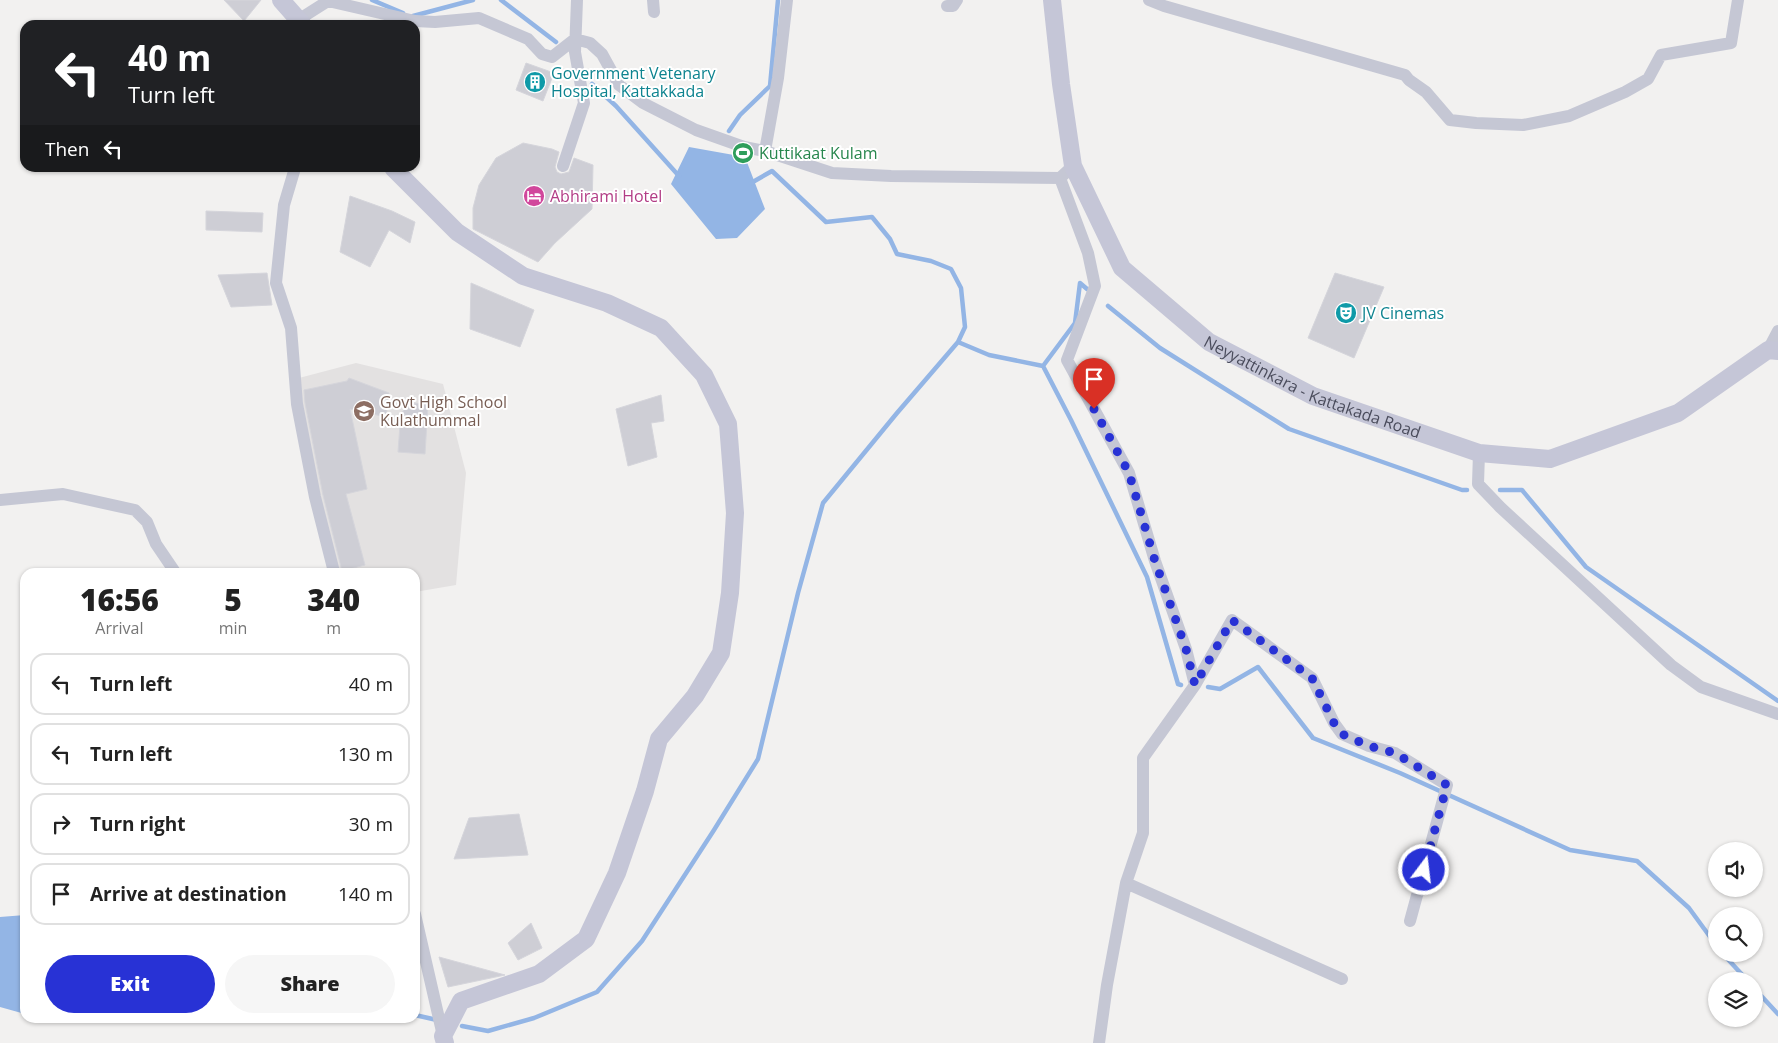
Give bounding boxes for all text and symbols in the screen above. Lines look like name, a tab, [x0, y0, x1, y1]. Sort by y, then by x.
text: 40 m	[128, 34, 211, 81]
icon: left	[45, 40, 110, 105]
place label: Government Vetenary Hospital, Kattakkada	[551, 62, 717, 102]
building icon: Government Vetenary Hospital, Kattakkada	[523, 70, 547, 94]
text: Turn left	[128, 79, 215, 109]
icon: left	[99, 135, 127, 163]
text: Then	[45, 136, 89, 162]
sports icon: Kuttikaat Kulam	[731, 141, 755, 165]
place label: Kuttikaat Kulam	[759, 142, 877, 164]
hotel icon: Abhirami Hotel	[522, 184, 546, 208]
place label: Abhirami Hotel	[550, 185, 662, 207]
theatre icon: JV Cinemas	[1334, 301, 1358, 325]
place label: JV Cinemas	[1360, 302, 1444, 324]
street label: Neyyattinkara - Kattakada Road	[1200, 330, 1424, 443]
pin	[1073, 358, 1115, 409]
icon: arrive	[1080, 365, 1108, 393]
place label: Govt High School Kulathummal	[380, 391, 507, 431]
school or university icon: Govt High School Kulathummal	[352, 399, 376, 423]
text: 16:56	[80, 579, 159, 620]
text: 5	[224, 579, 242, 620]
text: 340	[307, 579, 360, 620]
text: Arrival	[95, 617, 143, 639]
text: min	[219, 617, 247, 639]
text: m	[326, 617, 341, 639]
icon: left	[47, 670, 75, 698]
text: Turn left	[90, 671, 172, 697]
text: 40 m	[349, 671, 393, 697]
icon: left	[47, 740, 75, 768]
text: Turn left	[90, 741, 172, 767]
text: 130 m	[338, 741, 393, 767]
icon: right	[47, 810, 75, 838]
text: Turn right	[90, 811, 185, 837]
text: 30 m	[349, 811, 393, 837]
map controls	[1708, 842, 1763, 1027]
button: sound	[1708, 842, 1763, 897]
position arrow	[1397, 843, 1449, 895]
icon: arrive	[47, 880, 75, 908]
text: Arrive at destination	[90, 881, 287, 907]
text: 140 m	[338, 881, 393, 907]
button: search	[1708, 907, 1763, 962]
button: Exit	[45, 955, 215, 1013]
button: Share	[225, 955, 395, 1013]
button: layers	[1708, 972, 1763, 1027]

